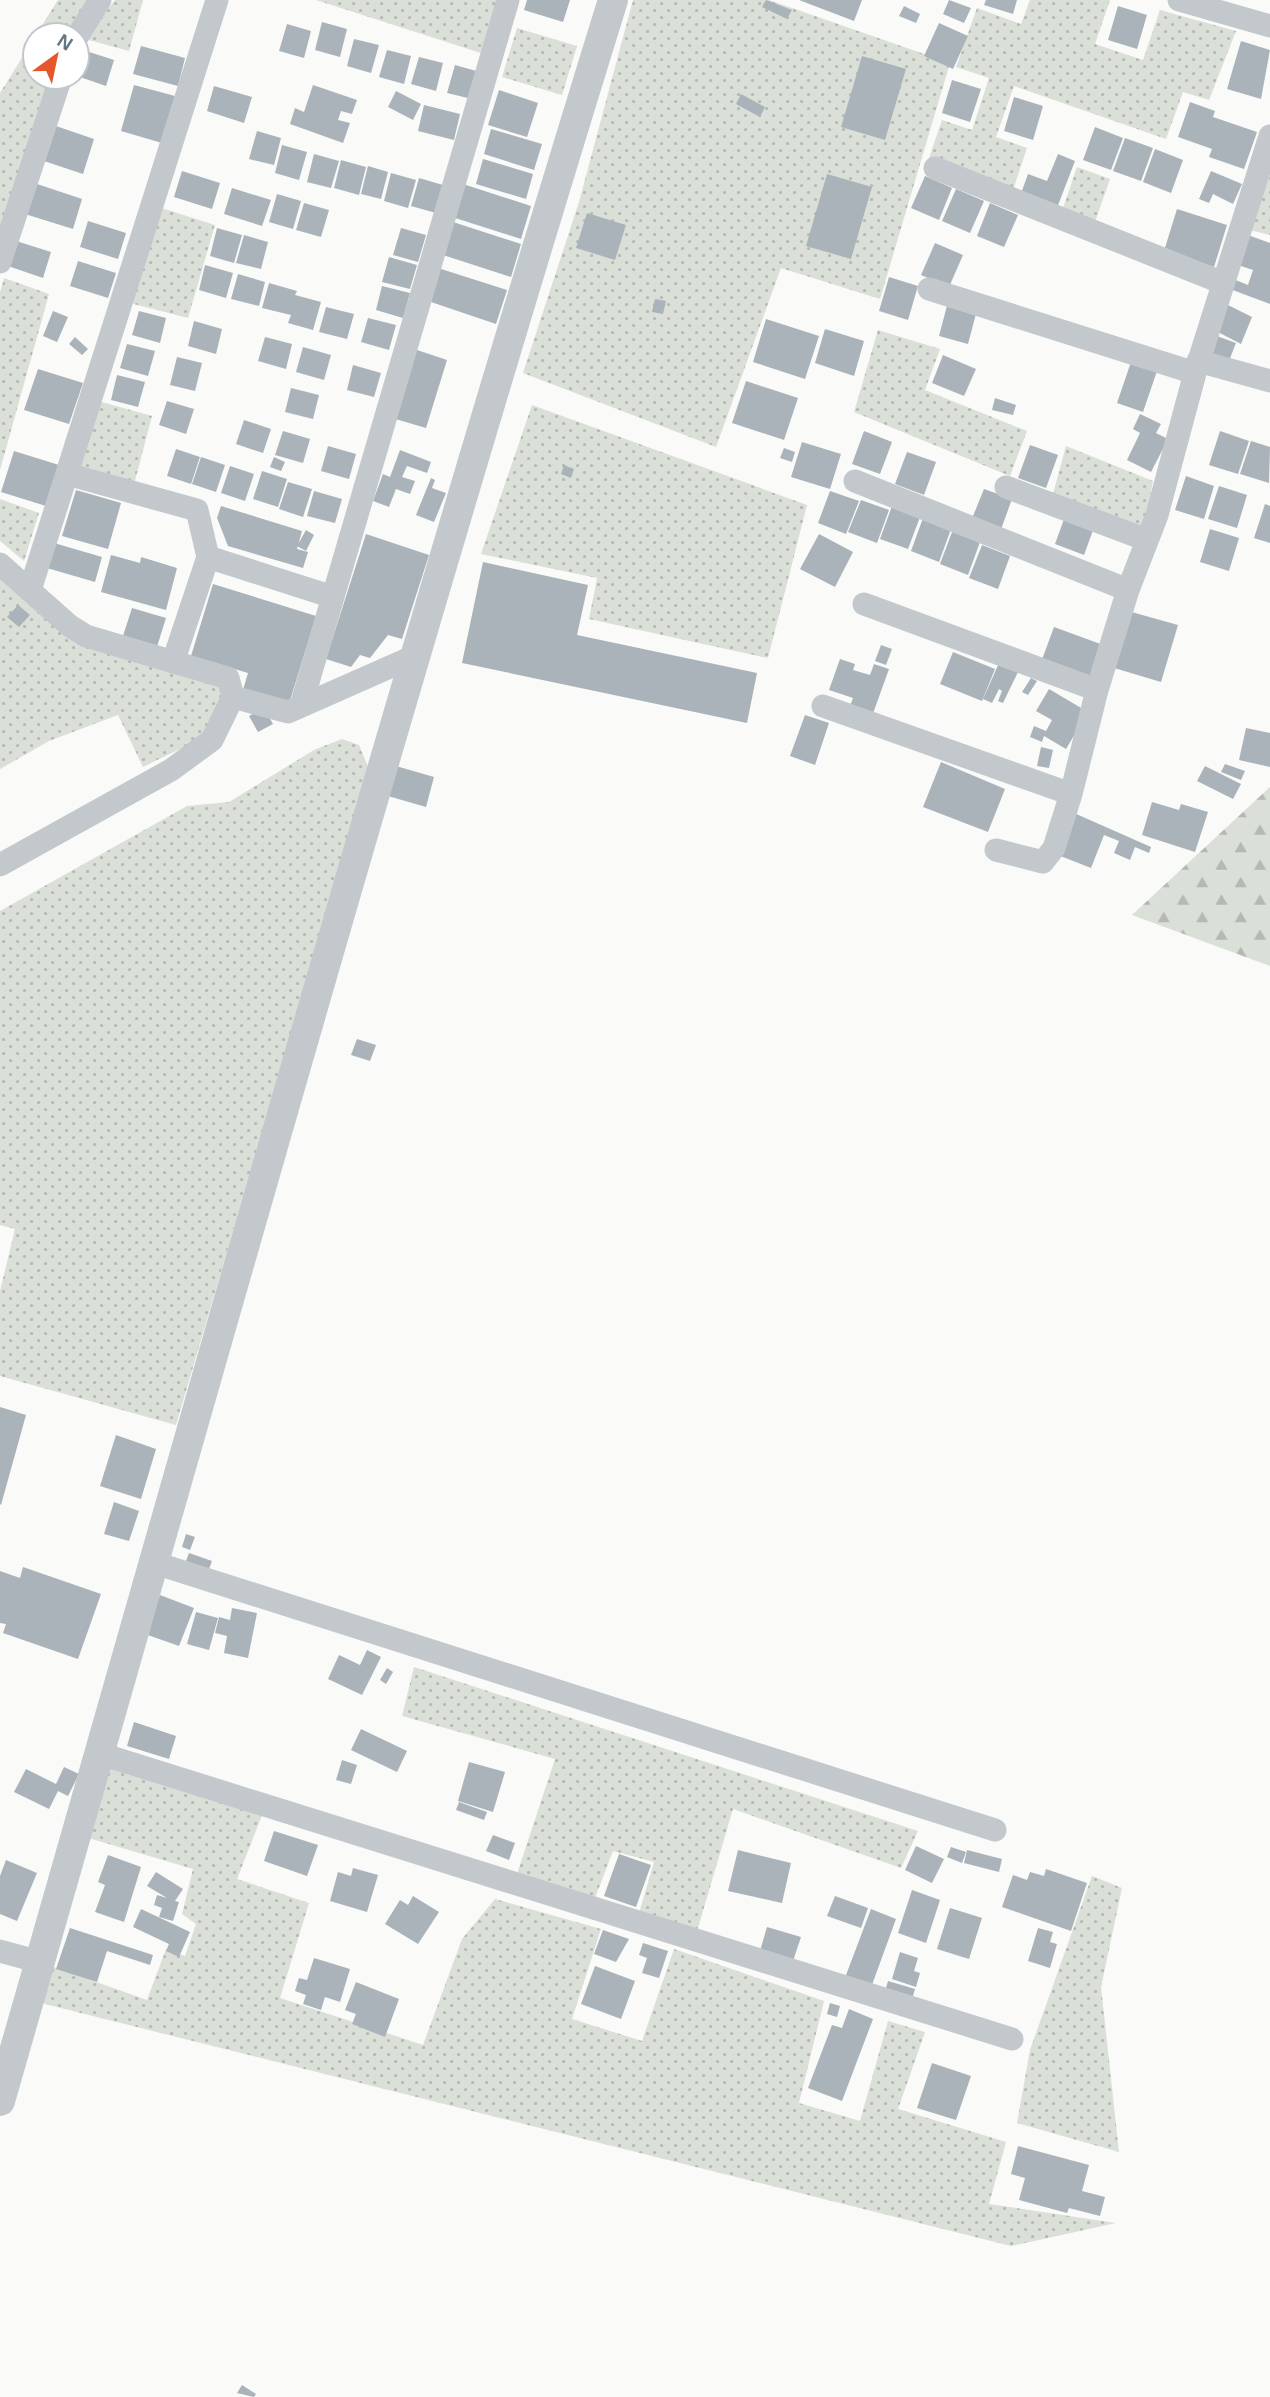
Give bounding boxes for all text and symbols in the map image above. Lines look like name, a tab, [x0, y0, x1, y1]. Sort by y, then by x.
north arrow	[21, 21, 91, 91]
text: N	[54, 30, 76, 55]

